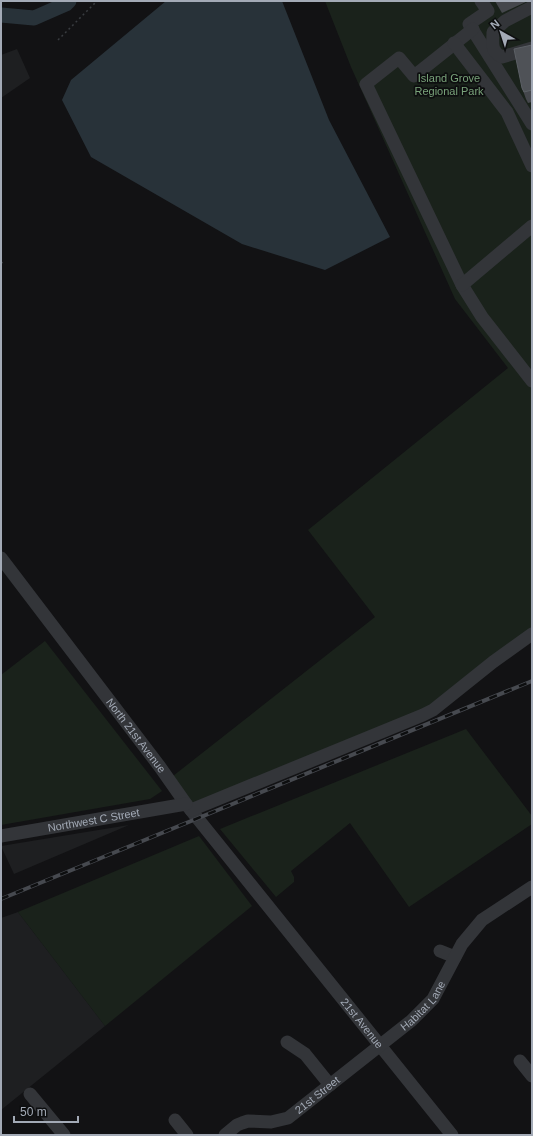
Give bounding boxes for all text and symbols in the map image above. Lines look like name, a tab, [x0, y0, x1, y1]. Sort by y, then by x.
north arrow	[481, 12, 521, 52]
text: N	[488, 17, 502, 31]
park label: Island Grove Regional Park	[414, 72, 484, 97]
street label: North 21st Avenue	[104, 696, 168, 775]
street label: Northwest C Street	[47, 806, 140, 834]
street label: Habitat Lane	[398, 979, 447, 1033]
street label: 21st Avenue	[339, 996, 386, 1050]
street label: 21st Street	[293, 1074, 342, 1116]
scale bar	[14, 1098, 78, 1124]
text: 50 m	[20, 1105, 47, 1119]

